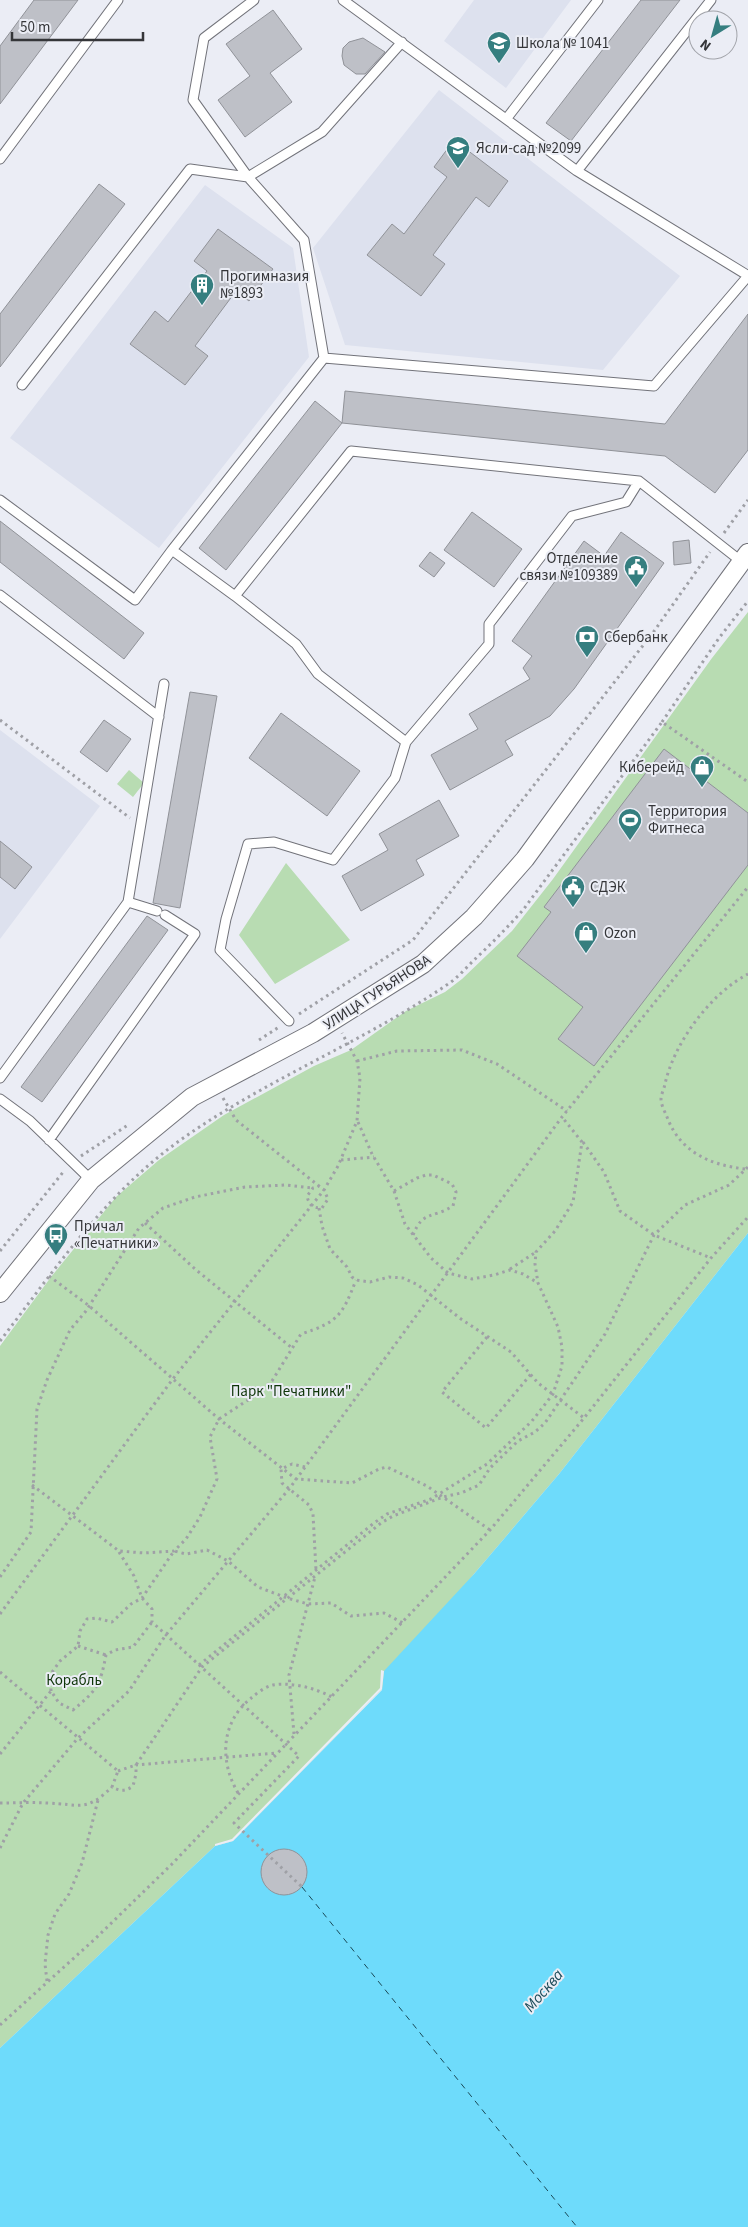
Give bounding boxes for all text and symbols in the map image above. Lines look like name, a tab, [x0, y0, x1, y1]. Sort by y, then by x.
scale bar	[12, 10, 144, 42]
north arrow	[688, 10, 738, 60]
text: 50 m	[20, 17, 50, 38]
school or university icon: Школа № 1041	[486, 30, 512, 64]
place label: Школа № 1041	[516, 33, 609, 54]
text: N	[696, 34, 716, 55]
school or university icon: Ясли-сад №2099	[445, 135, 471, 169]
place label: Ясли-сад №2099	[476, 138, 581, 159]
place label: Прогимназия №1893	[220, 266, 309, 304]
building icon: Прогимназия №1893	[189, 272, 215, 306]
place label: Отделение связи №109389	[519, 548, 618, 586]
public building icon: Отделение связи №109389	[623, 554, 649, 588]
bank icon: Сбербанк	[574, 624, 600, 658]
place label: Сбербанк	[604, 627, 668, 648]
shop icon: Киберейд	[689, 754, 715, 788]
place label: Киберейд	[619, 757, 684, 778]
place label: Территория Фитнеса	[648, 801, 727, 839]
sports icon: Территория Фитнеса	[617, 807, 643, 841]
public building icon: СДЭК	[560, 874, 586, 908]
place label: СДЭК	[590, 877, 626, 898]
shop icon: Ozon	[573, 920, 599, 954]
place label: Ozon	[604, 923, 636, 944]
street label: УЛИЦА ГУРЬЯНОВА	[319, 949, 436, 1035]
place label: Причал «Печатники»	[74, 1216, 159, 1254]
bus stop icon: Причал «Печатники»	[43, 1222, 69, 1256]
park label: Парк "Печатники"	[231, 1381, 351, 1402]
park label: Корабль	[46, 1670, 102, 1691]
water label: Москва	[519, 1964, 569, 2017]

